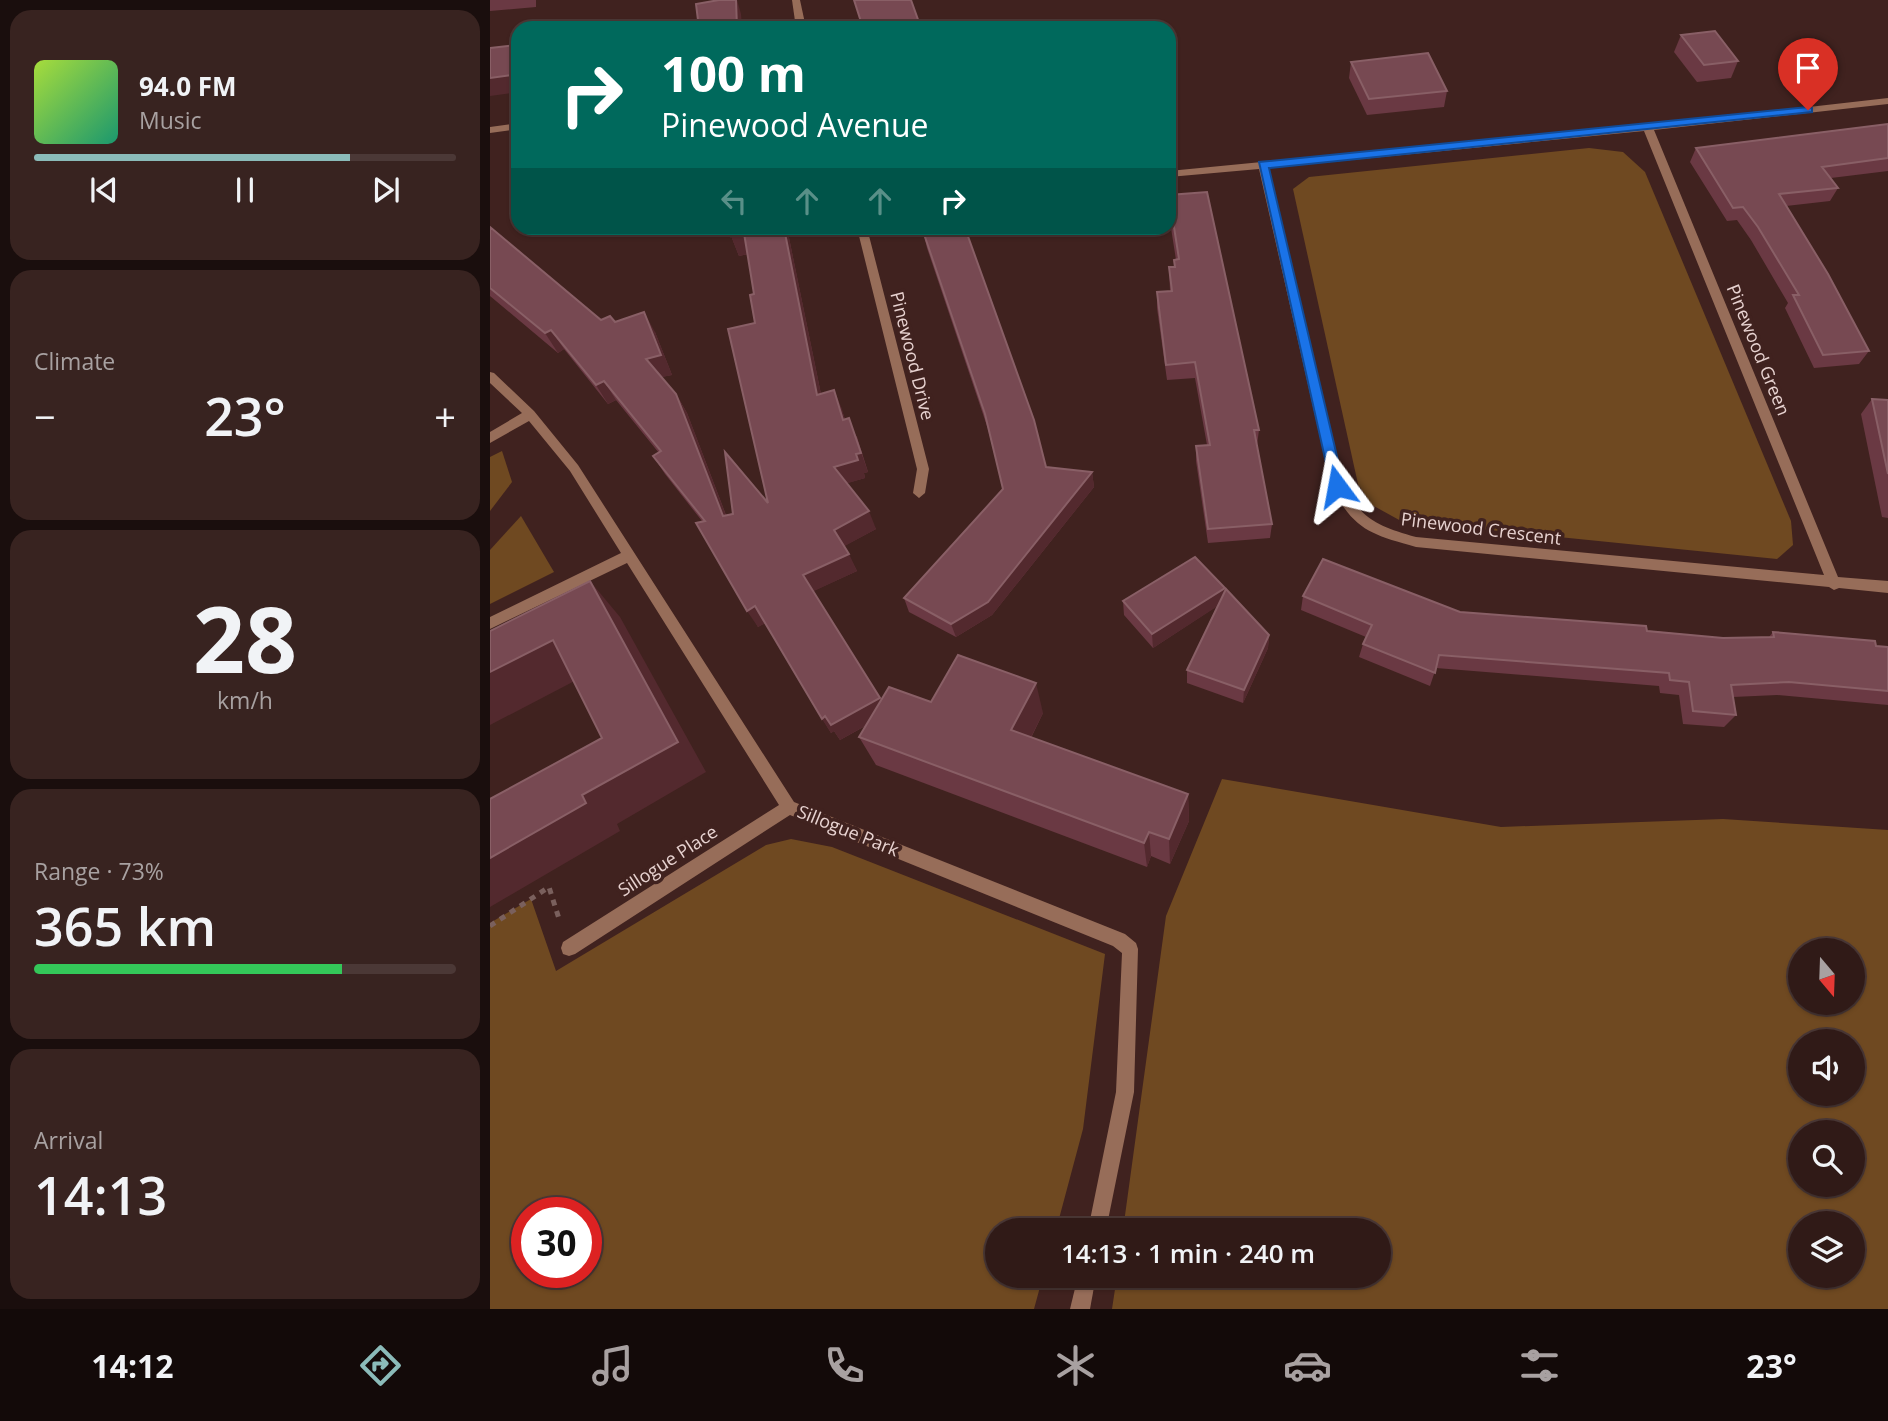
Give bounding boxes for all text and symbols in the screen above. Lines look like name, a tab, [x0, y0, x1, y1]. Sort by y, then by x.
pin	[1778, 38, 1838, 110]
text: 100 m	[661, 40, 806, 106]
icon: right	[546, 49, 637, 140]
icon: arrive	[1789, 49, 1827, 87]
text: 94.0 FM	[139, 68, 237, 104]
text: Pinewood Avenue	[661, 103, 929, 146]
text: Music	[139, 104, 202, 136]
icon: previous	[85, 171, 123, 209]
icon: pause	[226, 171, 264, 209]
icon: next	[367, 171, 405, 209]
icon: left	[715, 182, 753, 220]
icon: ahead	[788, 182, 826, 220]
icon: ahead	[861, 182, 899, 220]
icon: right	[934, 182, 972, 220]
street label: Pinewood Green	[1722, 280, 1796, 419]
street label: Pinewood Drive	[885, 289, 941, 423]
text: Climate	[34, 345, 115, 377]
text: 23°	[204, 380, 286, 451]
text: −	[34, 390, 56, 442]
text: +	[434, 390, 456, 442]
position arrow	[1300, 449, 1374, 523]
street label: Pinewood Crescent	[1400, 506, 1563, 550]
text: 28	[193, 576, 297, 700]
text: km/h	[217, 684, 273, 716]
street label: Sillogue Park	[794, 799, 903, 862]
street label: Sillogue Place	[613, 819, 722, 901]
text: Range · 73%	[34, 855, 164, 887]
text: 365 km	[34, 890, 216, 961]
north arrow	[1788, 938, 1866, 1015]
map controls	[1788, 938, 1865, 1288]
button: sound	[1788, 1029, 1865, 1106]
button: search	[1788, 1120, 1865, 1197]
text: Arrival	[34, 1124, 103, 1156]
text: 14:13	[34, 1159, 167, 1230]
speed limit sign: 30	[511, 1197, 602, 1288]
button: layers	[1788, 1211, 1865, 1288]
text: 14:13 · 1 min · 240 m	[1061, 1235, 1315, 1271]
icon: directions	[356, 1341, 405, 1390]
icon: music	[588, 1341, 637, 1390]
icon: phone	[820, 1341, 869, 1390]
icon: climate	[1051, 1341, 1100, 1390]
icon: car	[1283, 1341, 1332, 1390]
icon: filters	[1515, 1341, 1564, 1390]
text: 14:12	[91, 1344, 174, 1387]
text: 23°	[1746, 1344, 1797, 1387]

